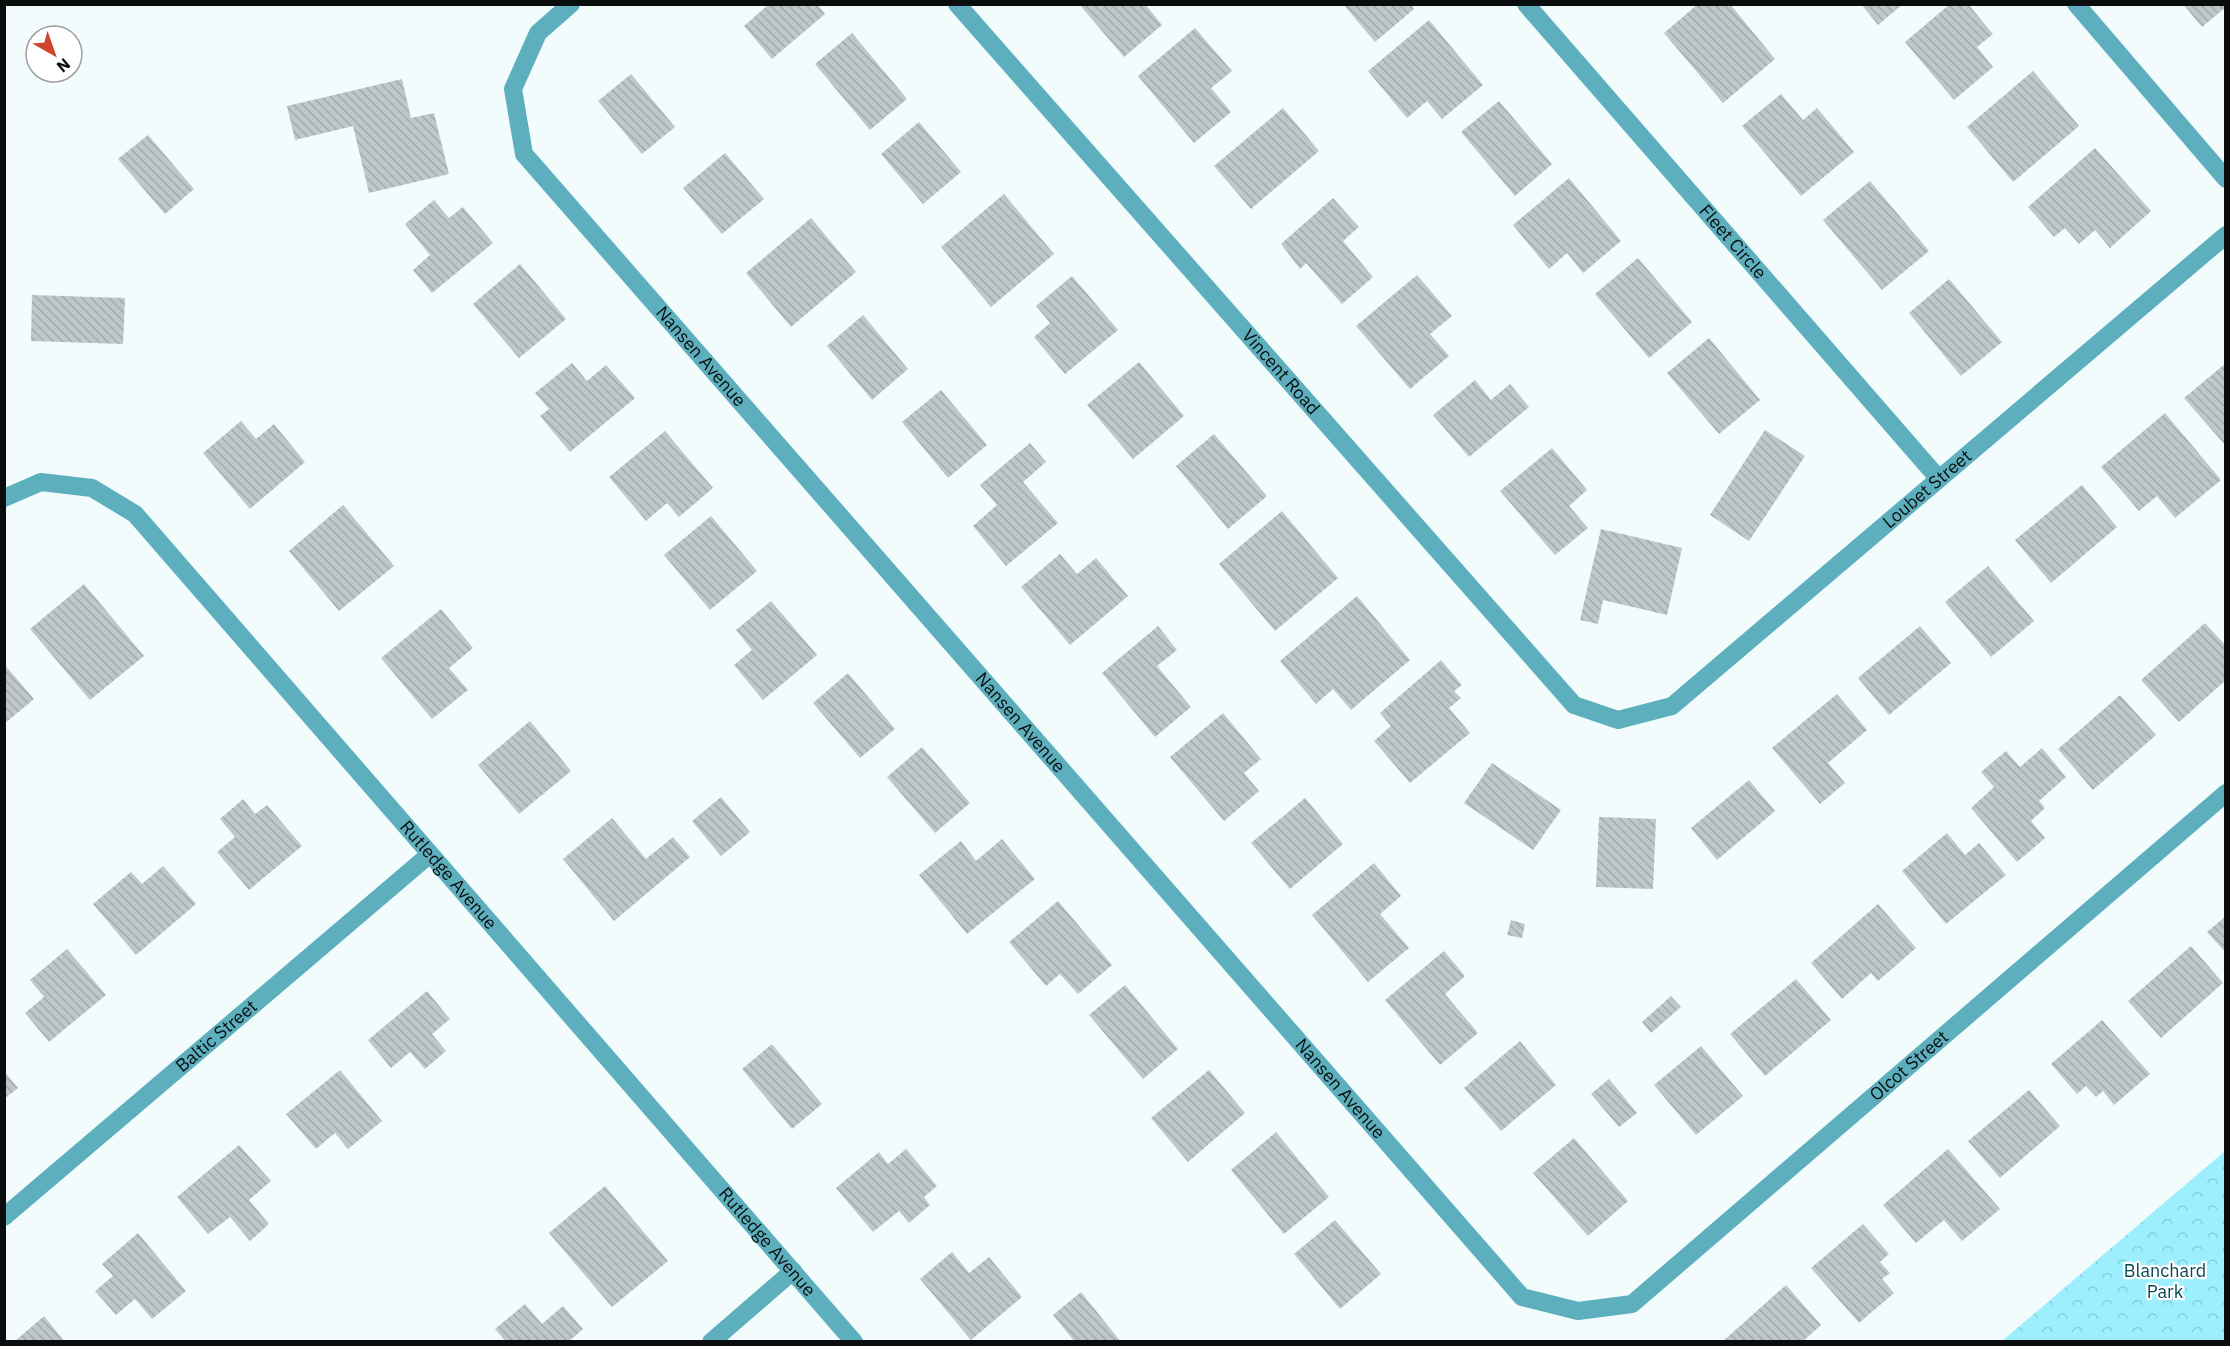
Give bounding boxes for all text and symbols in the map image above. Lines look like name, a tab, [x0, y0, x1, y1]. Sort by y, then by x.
north arrow	[24, 24, 84, 84]
text: N	[53, 54, 75, 77]
street label: Fleet Circle	[1694, 199, 1772, 284]
street label: Nansen Avenue	[651, 301, 751, 411]
street label: Vincent Road	[1237, 324, 1325, 419]
street label: Loubet Street	[1878, 444, 1976, 533]
street label: Nansen Avenue	[971, 667, 1071, 777]
street label: Rutledge Avenue	[395, 815, 503, 934]
street label: Baltic Street	[171, 995, 262, 1077]
street label: Olcot Street	[1864, 1025, 1953, 1106]
street label: Nansen Avenue	[1290, 1033, 1391, 1143]
street label: Rutledge Avenue	[714, 1182, 821, 1301]
park label: Blanchard Park	[2124, 1259, 2206, 1303]

